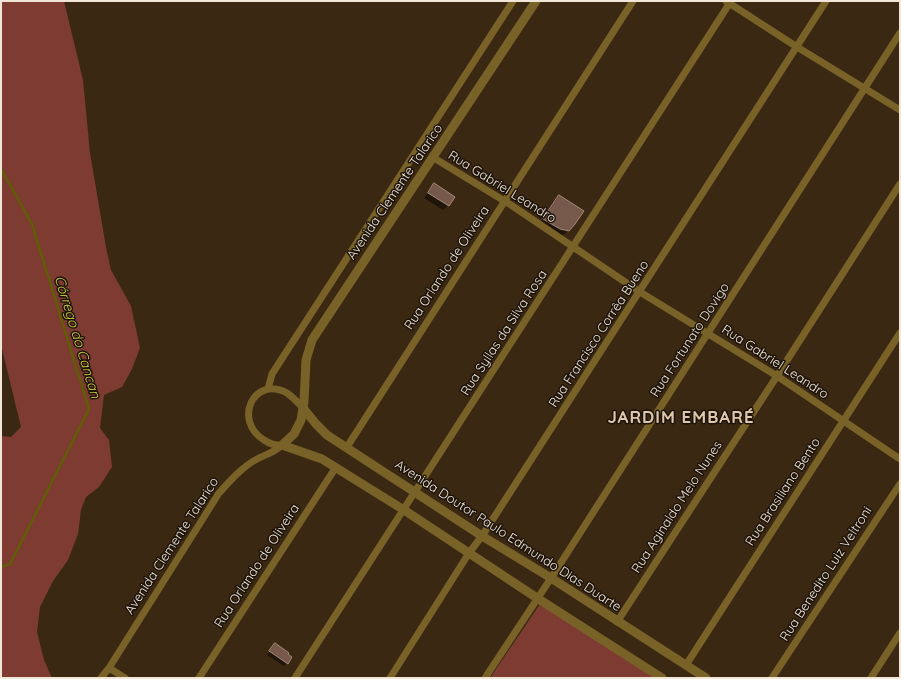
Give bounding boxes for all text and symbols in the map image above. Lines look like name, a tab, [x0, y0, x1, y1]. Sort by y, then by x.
street label: Avenida Clemente Talarico	[344, 121, 446, 263]
street label: Rua Gabriel Leandro	[445, 147, 559, 227]
street label: Rua Orlando de Oliveira	[401, 203, 493, 333]
street label: Rua Francisco Corrêa Bueno	[546, 258, 652, 410]
street label: Rua Syllas da Silva Rosa	[458, 267, 550, 399]
water label: Córrego do Cancan	[50, 274, 104, 400]
street label: Rua Fortunato Dovigo	[647, 280, 733, 400]
street label: Rua Gabriel Leandro	[719, 322, 831, 402]
district label: JARDIM EMBARÉ	[607, 408, 755, 428]
street label: Rua Brasiliano Bento	[742, 435, 824, 549]
street label: Rua Aginaldo Melo Nunes	[628, 438, 726, 576]
street label: Avenida Doutor Paulo Edmundo Dias Duarte	[392, 457, 624, 615]
street label: Avenida Clemente Talarico	[122, 475, 222, 617]
street label: Rua Orlando de Oliveira	[211, 501, 303, 631]
street label: Rua Benedito Luiz Veltroni	[777, 504, 875, 644]

